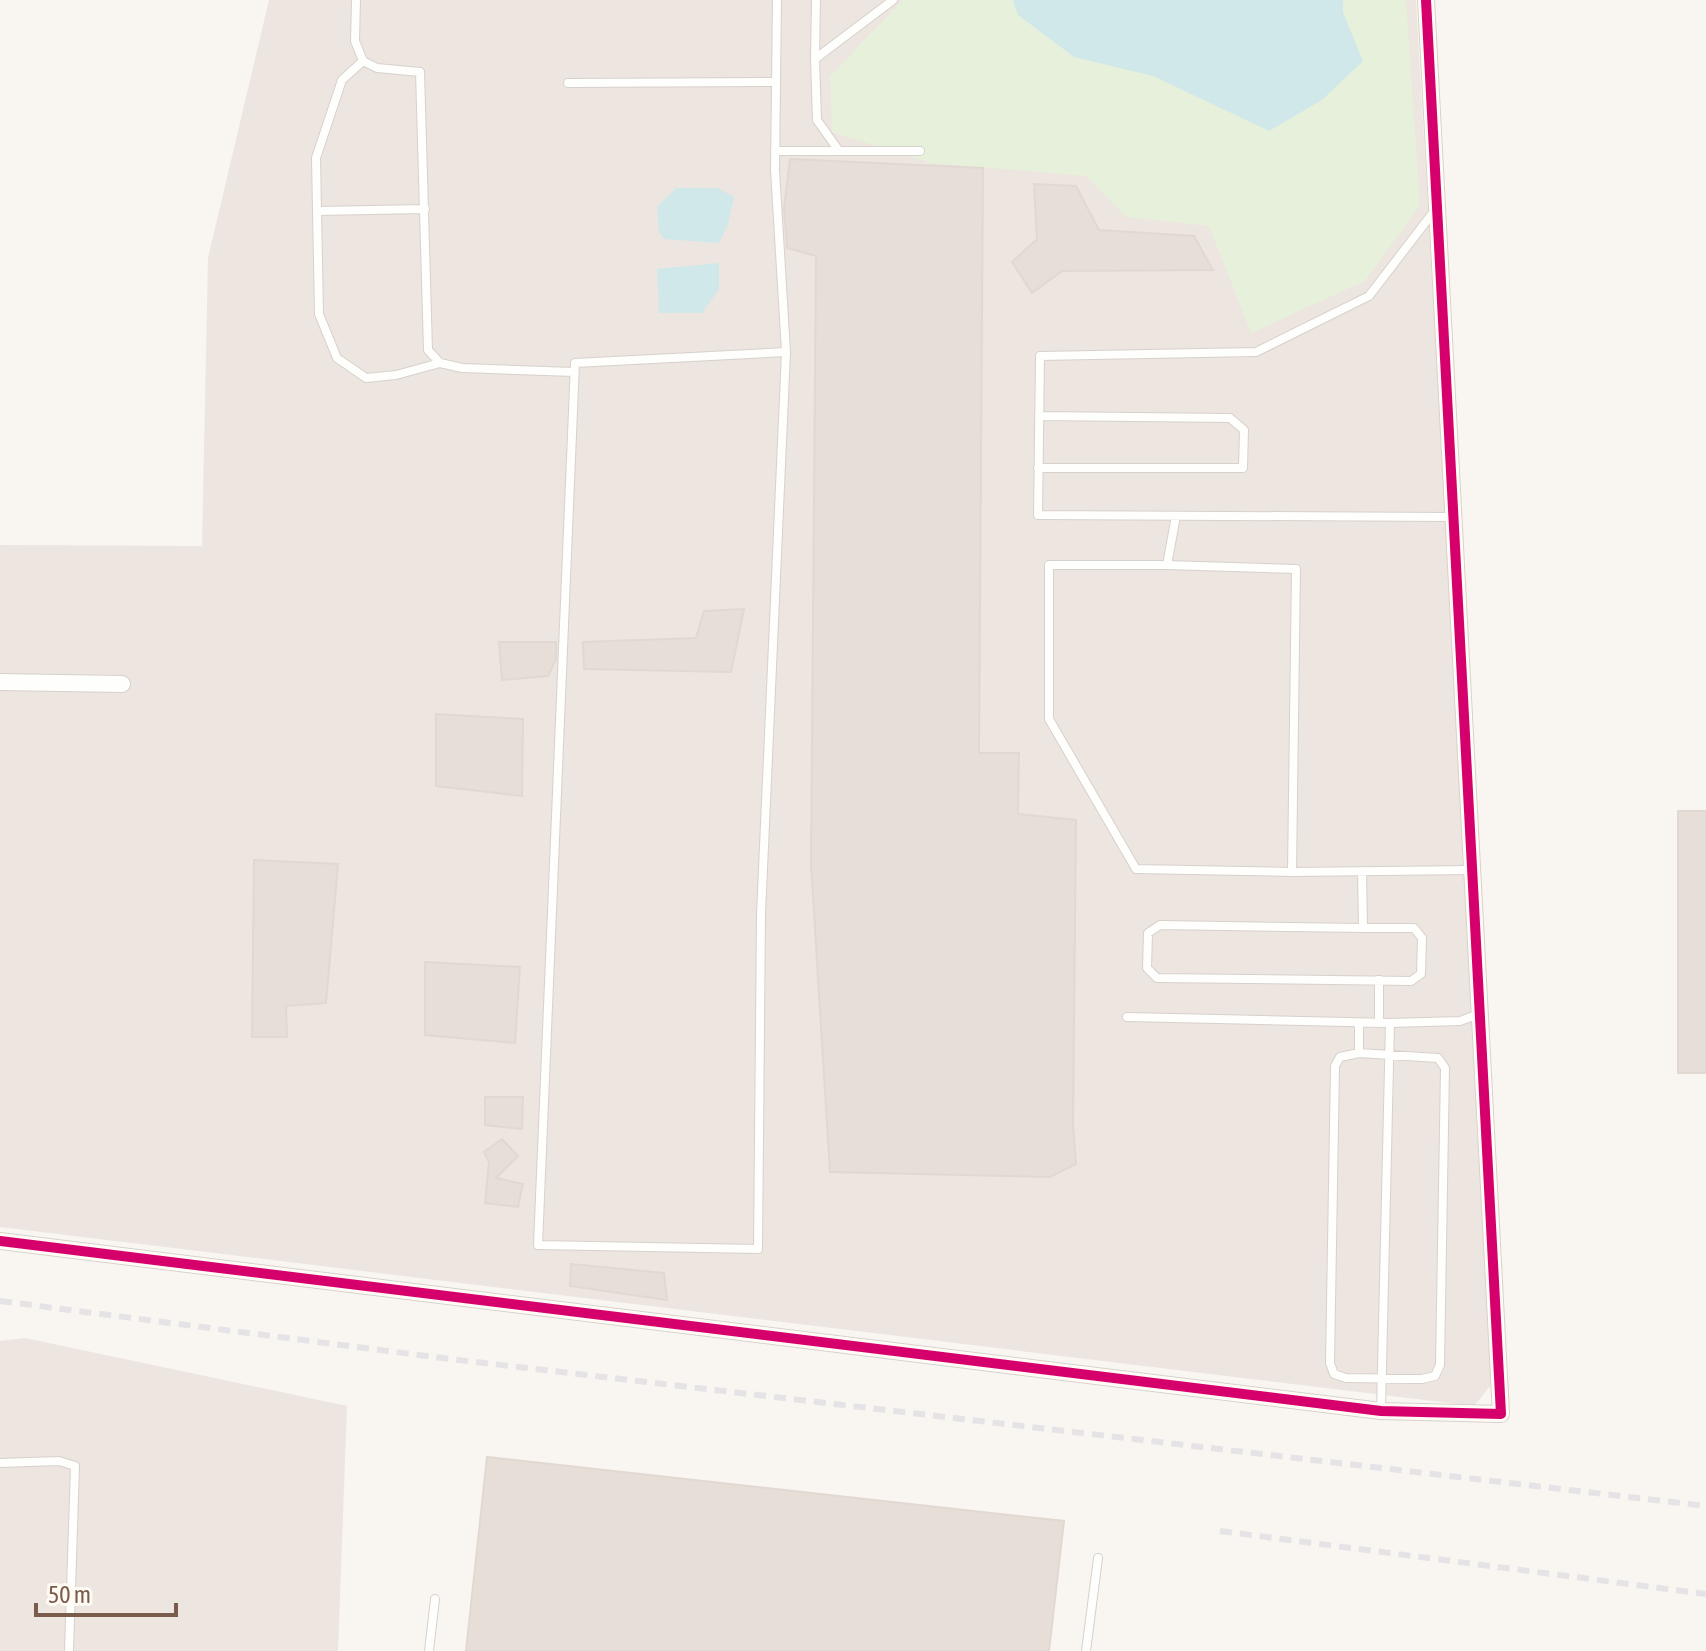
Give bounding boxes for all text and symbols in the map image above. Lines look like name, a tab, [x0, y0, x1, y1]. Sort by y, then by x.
scale bar	[36, 1567, 176, 1617]
text: 50 m	[48, 1581, 91, 1608]

